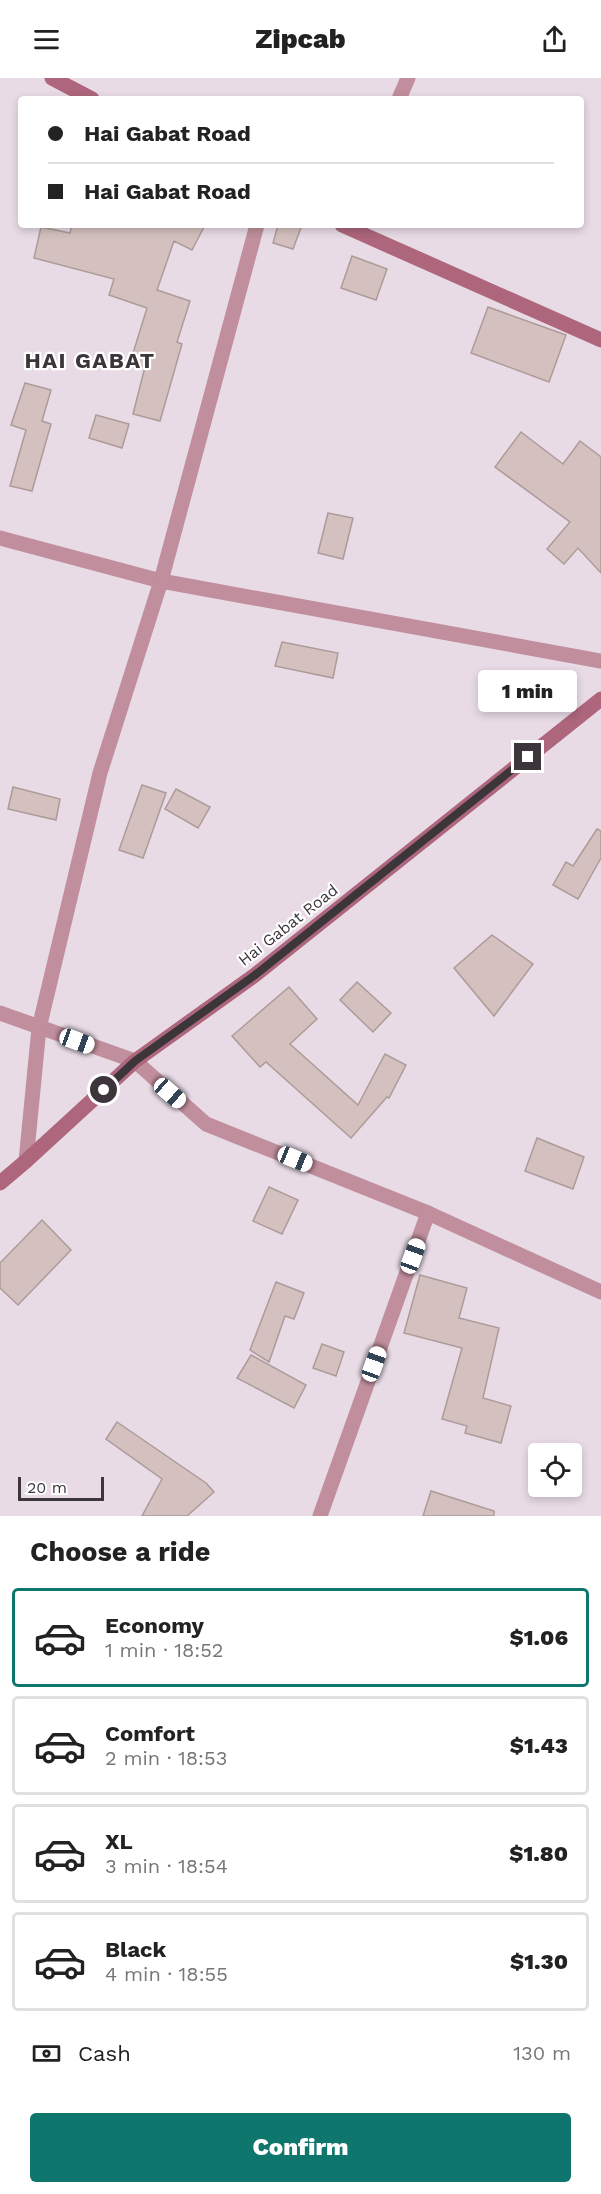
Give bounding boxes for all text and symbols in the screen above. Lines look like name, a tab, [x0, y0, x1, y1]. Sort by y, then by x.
icon: menu	[30, 23, 63, 56]
text: Zipcab	[255, 23, 346, 55]
icon: share	[538, 23, 571, 56]
text: Hai Gabat Road	[84, 121, 251, 146]
text: Hai Gabat Road	[84, 179, 251, 204]
district label: HAI GABAT	[24, 348, 156, 373]
callout: 1 min	[478, 670, 578, 712]
text: 1 min	[502, 679, 553, 703]
route end	[514, 743, 541, 770]
street label: Hai Gabat Road	[234, 880, 342, 970]
car	[57, 1026, 97, 1056]
car	[151, 1074, 189, 1112]
route start	[90, 1076, 117, 1103]
car	[275, 1144, 315, 1174]
car	[398, 1236, 428, 1276]
car	[359, 1344, 389, 1384]
map controls	[528, 1443, 582, 1497]
button: locate	[528, 1443, 582, 1497]
scale bar	[18, 1474, 104, 1502]
text: 20 m	[27, 1478, 67, 1497]
text: Choose a ride	[30, 1536, 210, 1568]
icon: car	[33, 1611, 87, 1665]
text: Economy	[105, 1613, 204, 1638]
text: $1.06	[510, 1625, 568, 1650]
text: 1 min · 18:52	[105, 1638, 223, 1662]
icon: car	[33, 1719, 87, 1773]
text: Comfort	[105, 1721, 195, 1746]
text: $1.43	[510, 1733, 568, 1758]
text: 2 min · 18:53	[105, 1746, 227, 1770]
icon: car	[33, 1827, 87, 1881]
text: XL	[105, 1829, 133, 1854]
text: $1.80	[509, 1841, 568, 1866]
text: 3 min · 18:54	[105, 1854, 228, 1878]
icon: car	[33, 1935, 87, 1989]
text: Black	[105, 1937, 166, 1962]
text: $1.30	[510, 1949, 568, 1974]
text: 4 min · 18:55	[105, 1962, 228, 1986]
icon: cash	[30, 2037, 63, 2070]
text: Cash	[78, 2041, 131, 2066]
text: 130 m	[513, 2041, 571, 2065]
button: Confirm	[30, 2113, 571, 2182]

